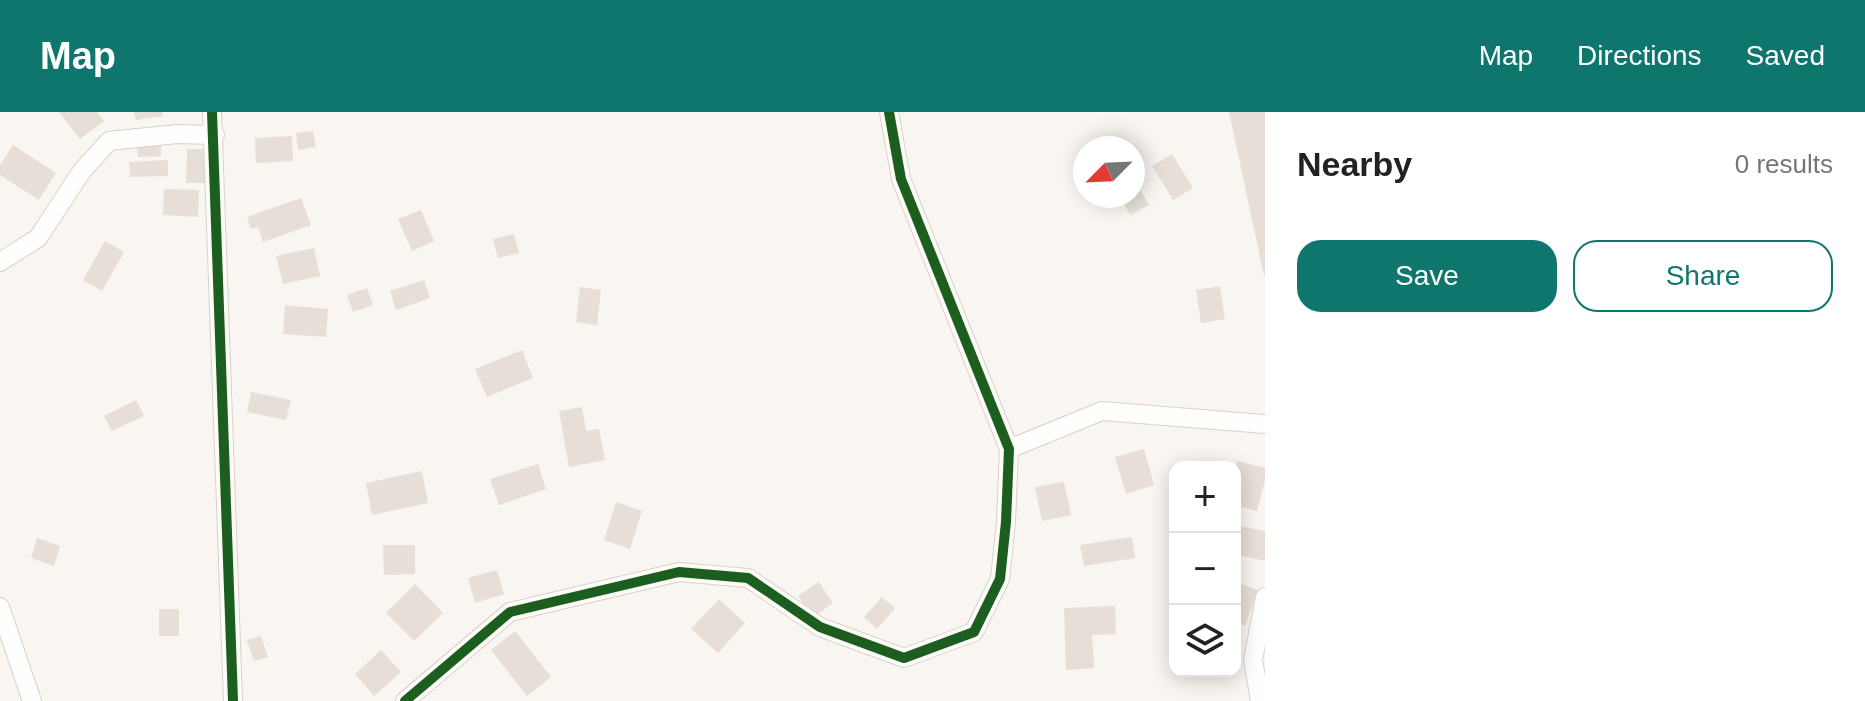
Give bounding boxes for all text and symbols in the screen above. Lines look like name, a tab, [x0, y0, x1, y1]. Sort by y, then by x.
text: Map	[40, 35, 116, 77]
text: Map	[1479, 40, 1533, 71]
text: Directions	[1577, 40, 1702, 71]
text: Saved	[1746, 40, 1825, 71]
north arrow	[1073, 136, 1145, 208]
text: Nearby	[1297, 145, 1412, 183]
text: 0 results	[1735, 149, 1833, 179]
button: Save	[1297, 240, 1557, 312]
button: Share	[1573, 240, 1833, 312]
map controls	[1169, 461, 1241, 677]
button: +	[1169, 461, 1241, 533]
button: −	[1169, 533, 1241, 605]
button: layers	[1169, 605, 1241, 677]

